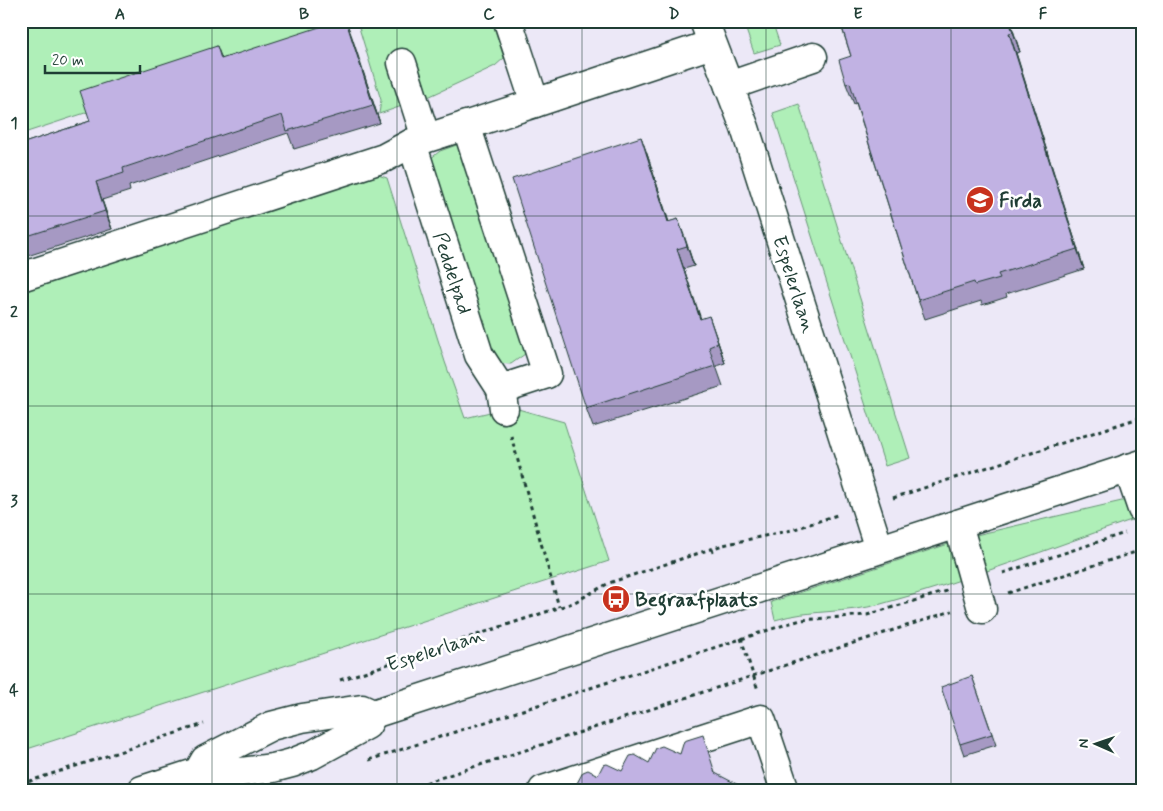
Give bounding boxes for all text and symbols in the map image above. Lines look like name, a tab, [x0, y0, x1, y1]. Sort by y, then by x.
text: A	[115, 4, 125, 25]
text: B	[299, 4, 309, 25]
text: C	[483, 4, 495, 25]
text: D	[668, 4, 680, 25]
text: E	[853, 4, 863, 25]
text: F	[1039, 4, 1048, 25]
scale bar	[45, 42, 140, 74]
text: 20 m	[52, 51, 84, 71]
text: 1	[10, 113, 18, 134]
school or university icon: Firda	[965, 185, 995, 215]
place label: Firda	[999, 188, 1042, 215]
street label: Peddelpad	[426, 229, 478, 318]
street label: Espelerlaan	[765, 232, 822, 337]
text: 2	[10, 302, 18, 323]
text: 3	[10, 491, 18, 512]
bus stop icon: Begraafplaats	[601, 584, 631, 614]
place label: Begraafplaats	[635, 587, 758, 616]
street label: Espelerlaan	[383, 622, 488, 679]
text: 4	[9, 680, 19, 701]
north arrow	[1070, 718, 1120, 768]
text: N	[1075, 739, 1093, 749]

